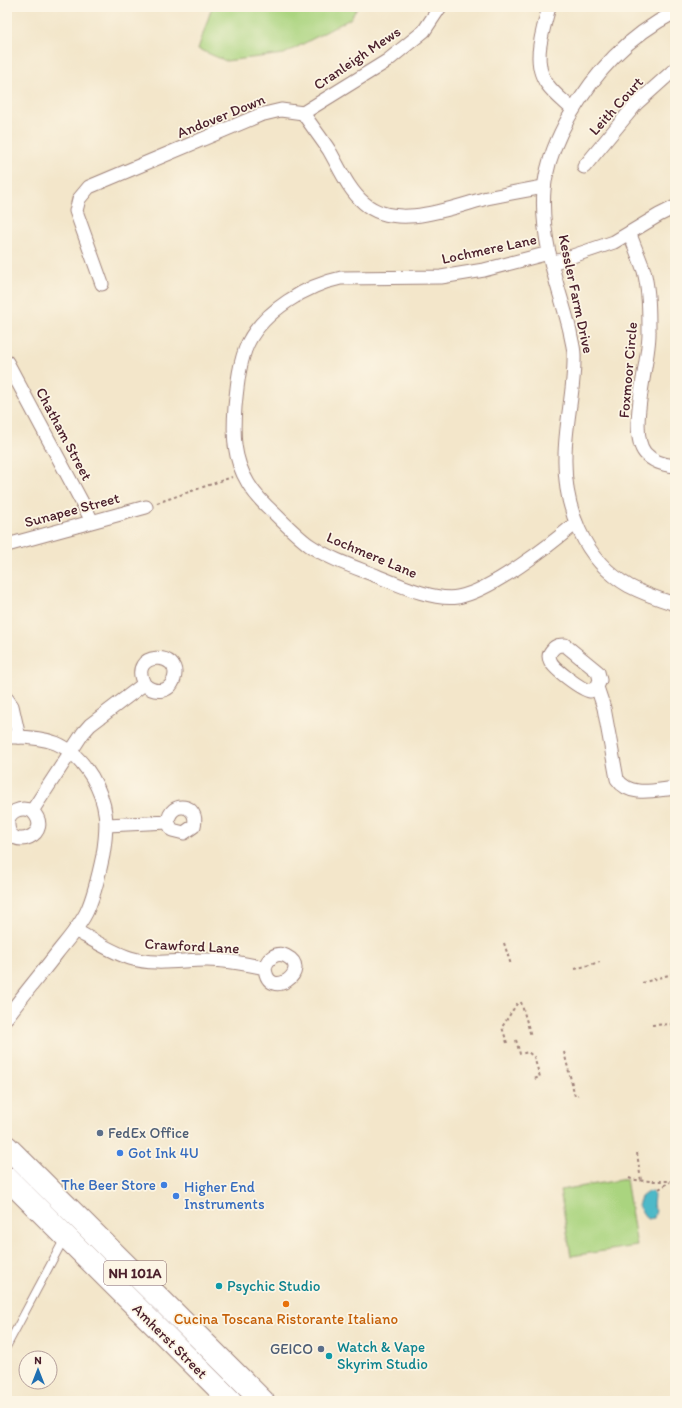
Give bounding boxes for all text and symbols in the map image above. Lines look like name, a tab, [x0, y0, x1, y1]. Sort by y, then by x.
street label: Cranleigh Mews	[310, 22, 404, 94]
street label: Leith Court	[585, 73, 647, 139]
street label: Andover Down	[174, 90, 268, 142]
street label: Lochmere Lane	[440, 230, 538, 268]
street label: Kessler Farm Drive	[555, 233, 597, 355]
street label: Foxmoor Circle	[615, 321, 641, 419]
street label: Chatham Street	[32, 385, 96, 484]
street label: Sunapee Street	[22, 489, 122, 531]
street label: Lochmere Lane	[324, 528, 420, 582]
street label: Crawford Lane	[144, 935, 240, 957]
place label: FedEx Office	[108, 1124, 189, 1142]
marker: FedEx Office	[95, 1128, 105, 1138]
place label: Got Ink 4U	[128, 1144, 199, 1162]
marker: Got Ink 4U	[115, 1148, 125, 1158]
place label: The Beer Store	[61, 1176, 156, 1194]
place label: Higher End Instruments	[184, 1178, 265, 1213]
marker: The Beer Store	[159, 1180, 169, 1190]
marker: Higher End Instruments	[171, 1191, 181, 1201]
road number: NH 101A	[104, 1261, 166, 1285]
place label: Psychic Studio	[227, 1277, 320, 1295]
marker: Psychic Studio	[214, 1281, 224, 1291]
marker: Cucina Toscana Ristorante Italiano	[281, 1299, 291, 1309]
street label: Amherst Street	[129, 1300, 211, 1382]
place label: Cucina Toscana Ristorante Italiano	[174, 1310, 398, 1328]
place label: Watch & Vape Skyrim Studio	[337, 1338, 428, 1373]
place label: GEICO	[270, 1340, 313, 1358]
marker: GEICO	[316, 1344, 326, 1354]
north arrow	[18, 1350, 58, 1390]
marker: Watch & Vape Skyrim Studio	[324, 1351, 334, 1361]
text: N	[34, 1354, 42, 1367]

